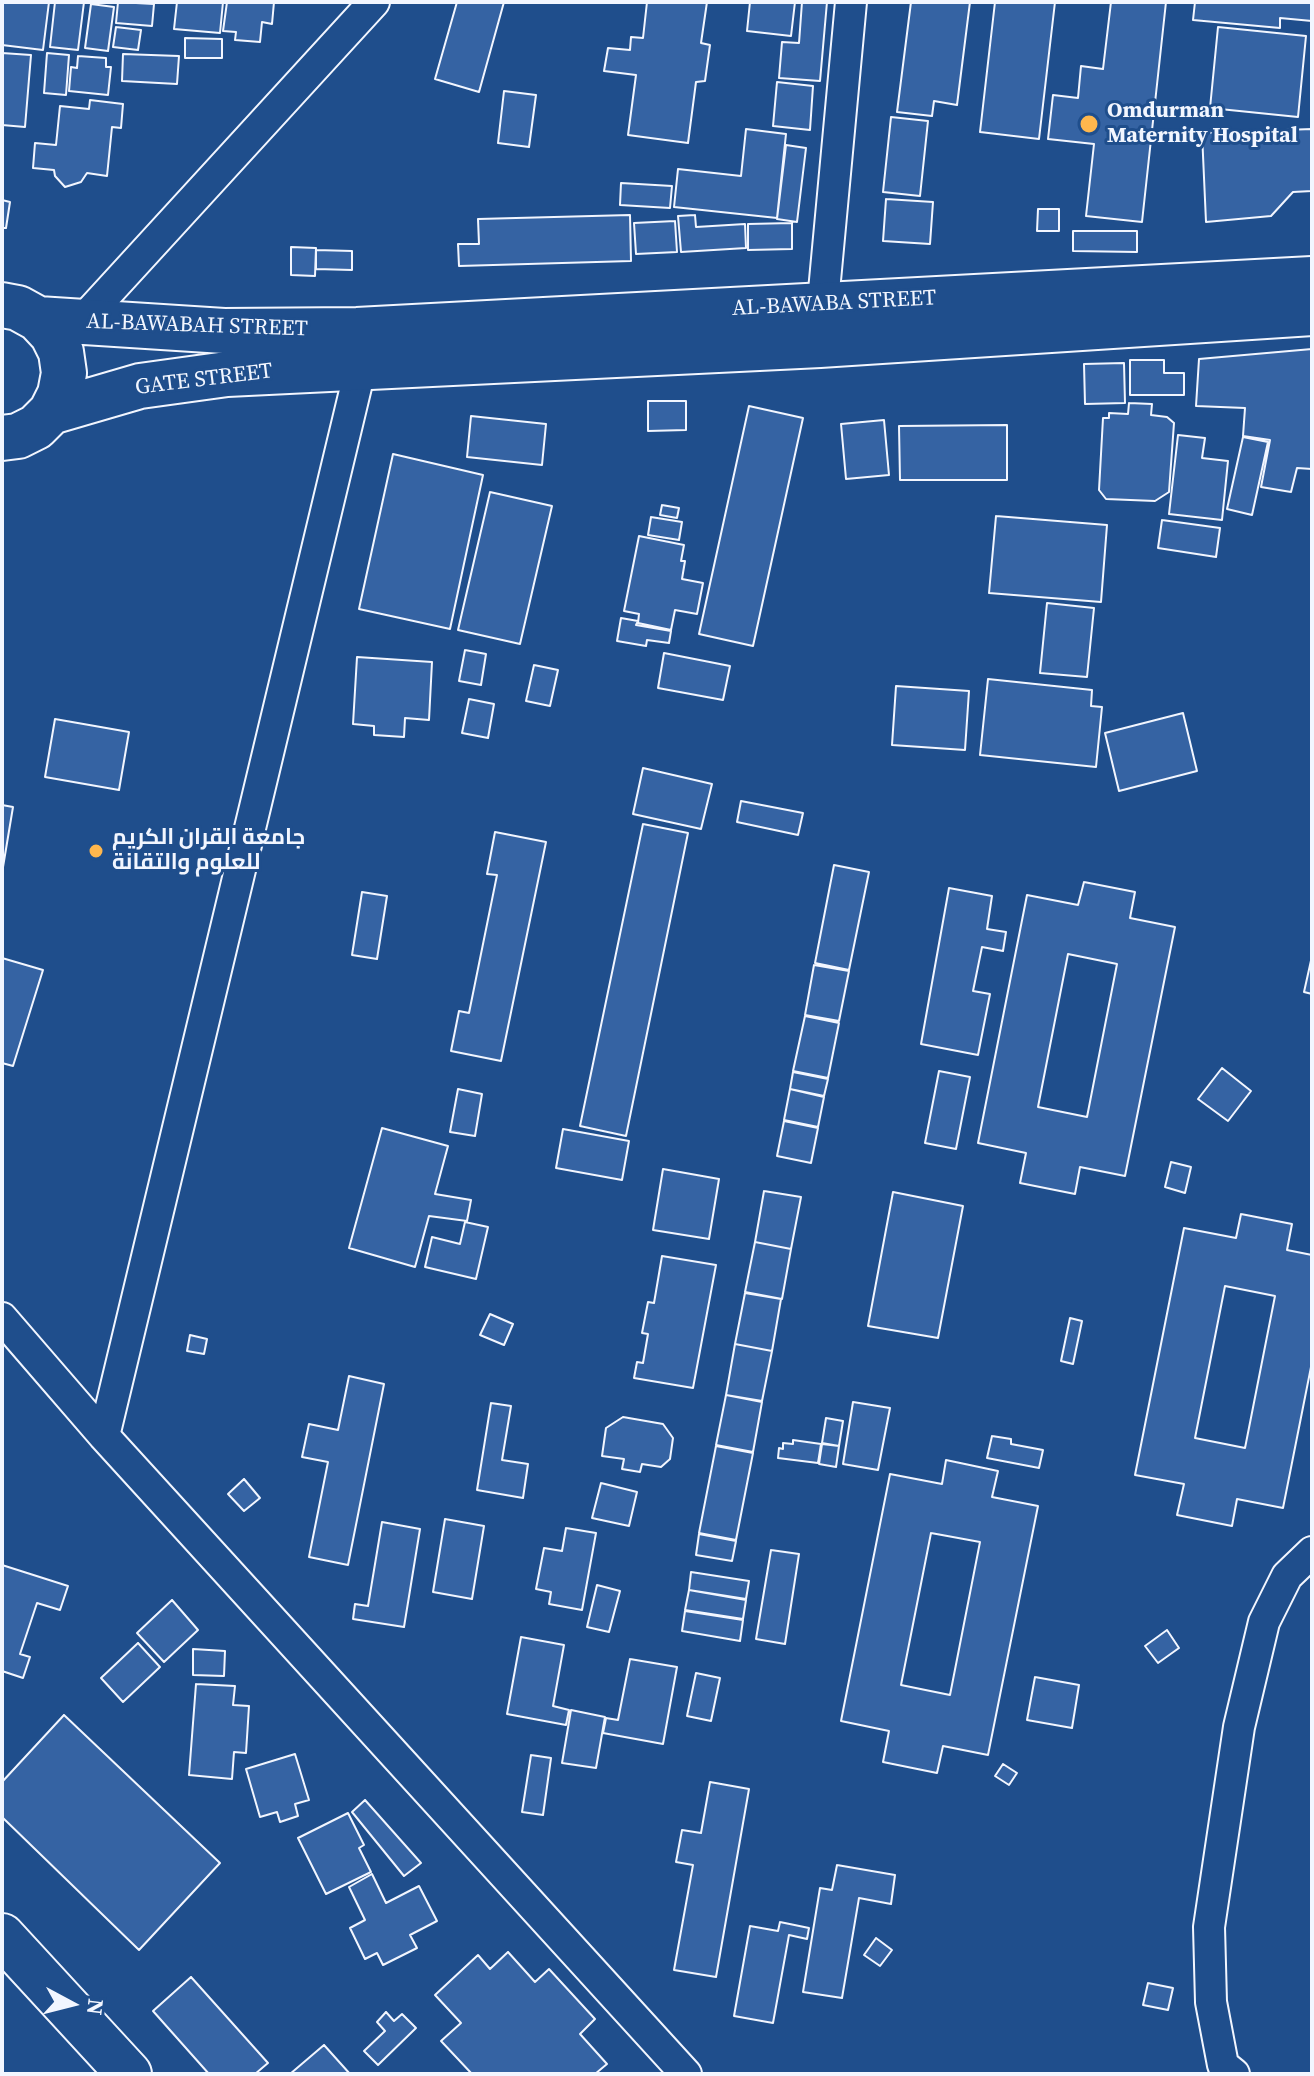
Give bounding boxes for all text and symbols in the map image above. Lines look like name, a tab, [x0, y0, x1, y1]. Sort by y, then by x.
place label: Omdurman Maternity Hospital	[1107, 98, 1298, 150]
marker: Omdurman Maternity Hospital	[1078, 113, 1100, 135]
street label: AL-BAWABA STREET	[731, 285, 937, 323]
street label: AL-BAWABAH STREET	[86, 309, 308, 343]
street label: GATE STREET	[134, 358, 274, 402]
place label: جامعة القران الكريم للعلوم والتقانة	[112, 825, 305, 876]
marker: جامعة القران الكريم للعلوم والتقانة	[87, 842, 105, 860]
north arrow	[32, 1964, 112, 2044]
text: N	[80, 1997, 112, 2017]

